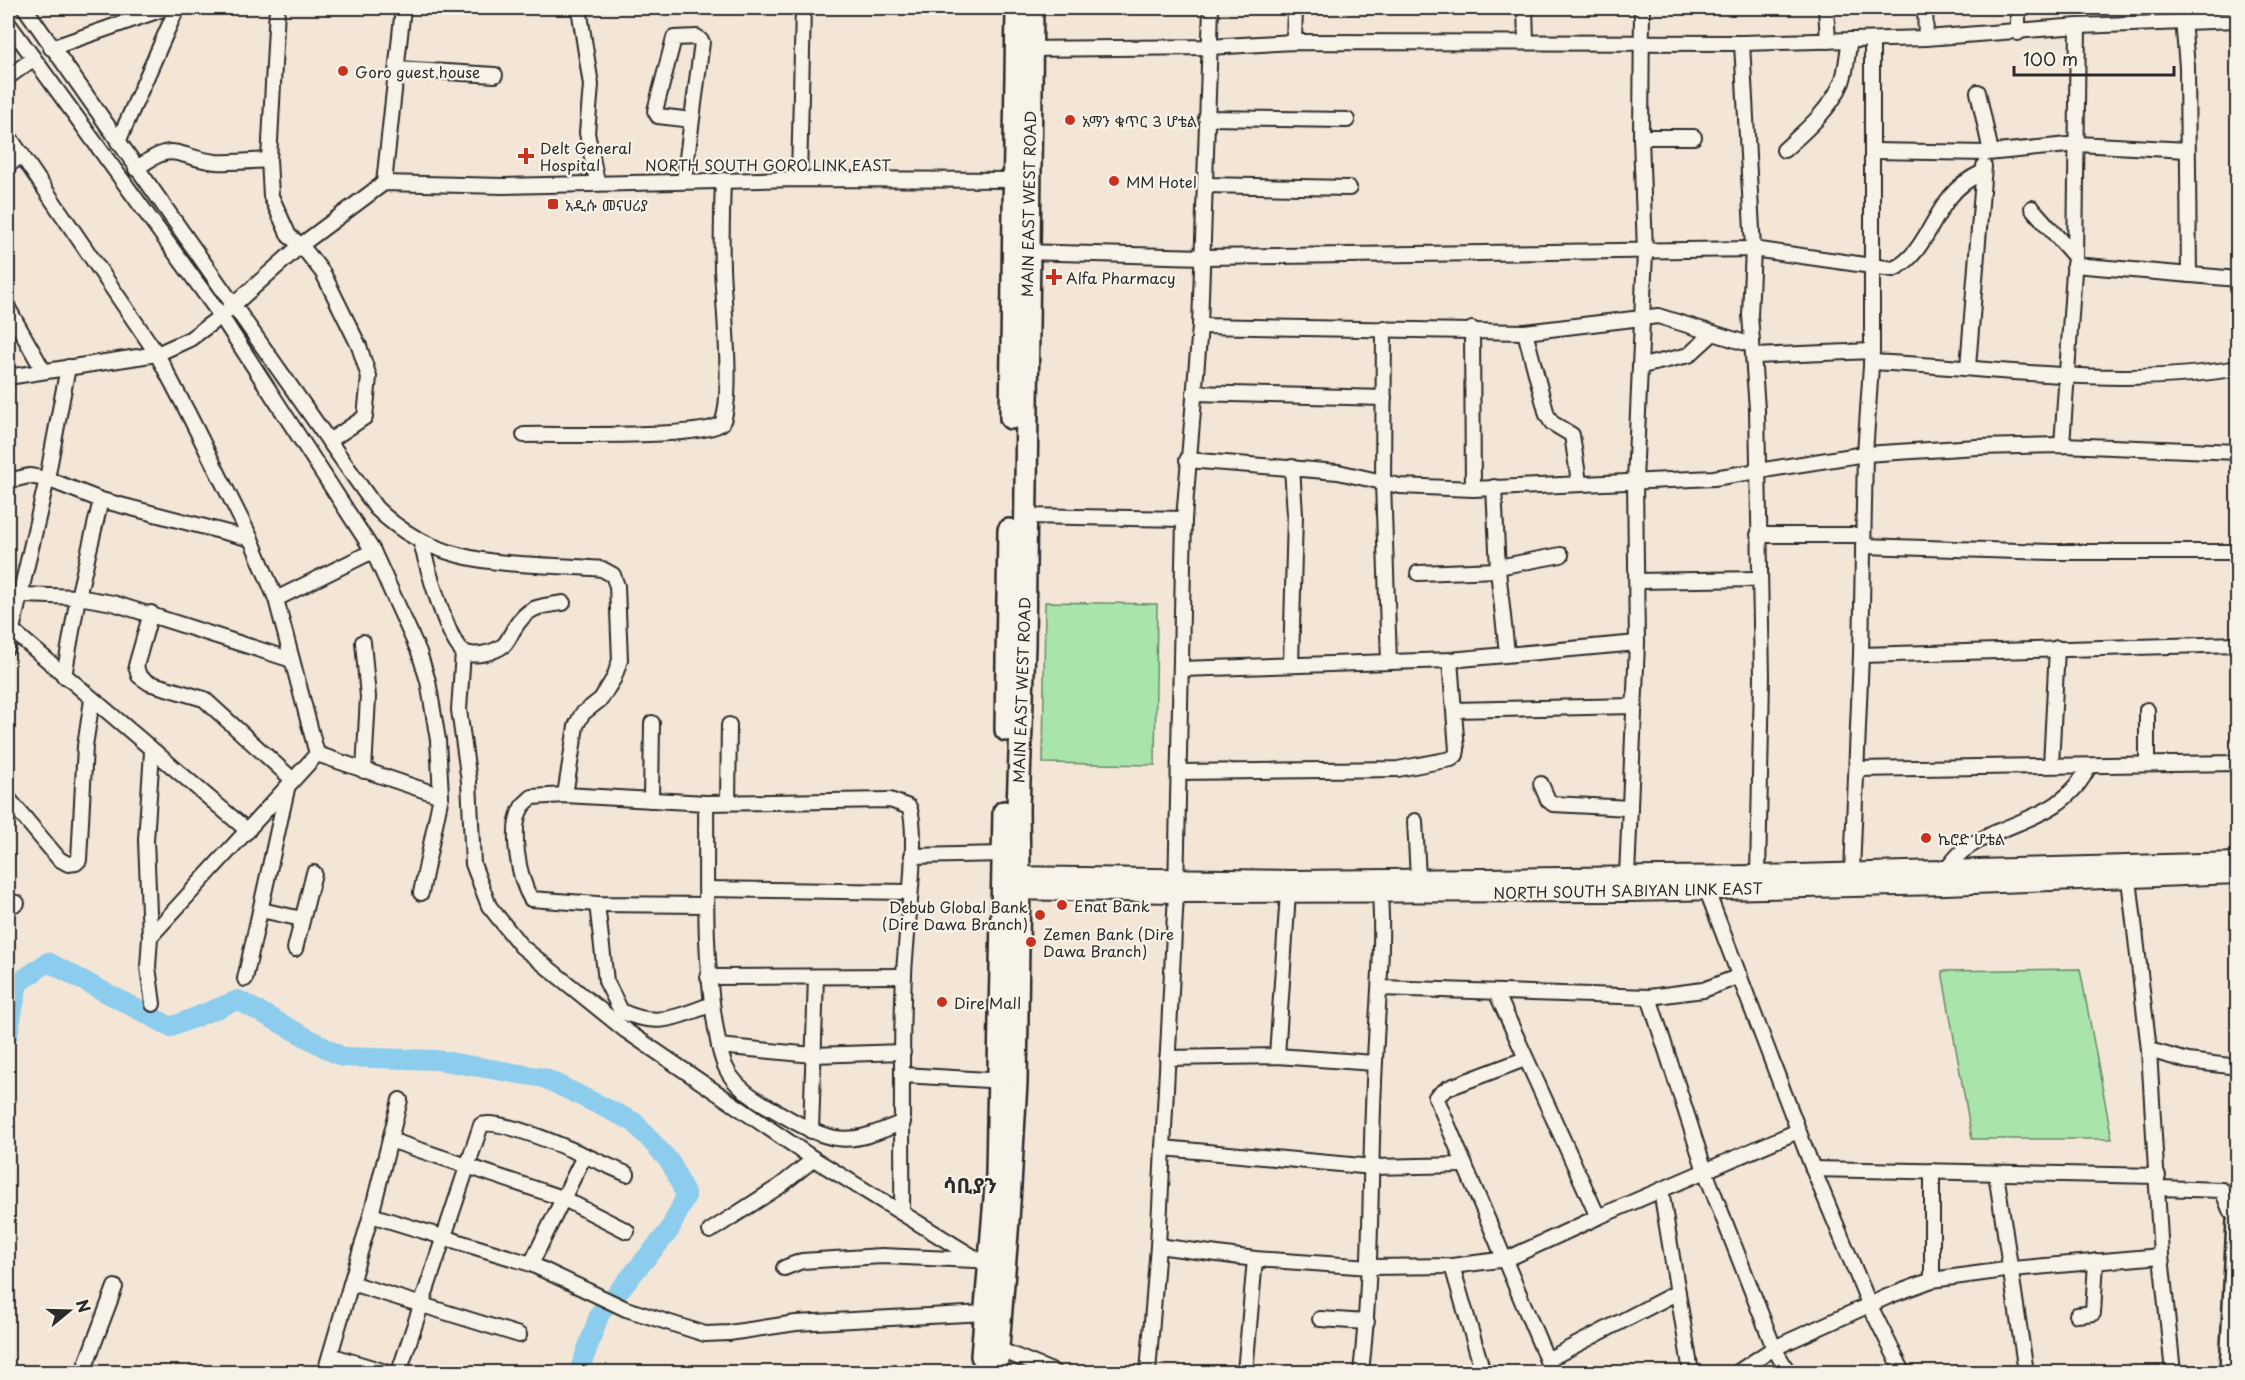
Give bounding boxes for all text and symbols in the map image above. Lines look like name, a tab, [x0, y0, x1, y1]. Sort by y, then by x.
scale bar	[2014, 39, 2174, 77]
text: 100 m	[2023, 45, 2078, 72]
place label: Goro guest house	[355, 60, 480, 83]
marker: Goro guest house	[336, 64, 350, 78]
place label: አማን ቁጥር 3 ሆቴል	[1082, 109, 1197, 132]
street label: MAIN EAST WEST ROAD	[1015, 111, 1041, 297]
marker: አማን ቁጥር 3 ሆቴል	[1063, 113, 1077, 127]
place label: Delt General Hospital	[540, 136, 632, 176]
marker: Delt General Hospital	[517, 147, 535, 165]
street label: NORTH SOUTH GORO LINK EAST	[645, 153, 891, 176]
place label: MM Hotel	[1126, 170, 1197, 193]
marker: MM Hotel	[1107, 174, 1121, 188]
place label: አዲሱ መናሀሪያ	[565, 193, 648, 216]
marker: አዲሱ መናሀሪያ	[546, 197, 560, 211]
place label: Alfa Pharmacy	[1066, 266, 1176, 289]
marker: Alfa Pharmacy	[1047, 270, 1061, 284]
street label: MAIN EAST WEST ROAD	[1006, 597, 1036, 783]
place label: ኬሮድ ሆቴል	[1938, 827, 2005, 850]
marker: ኬሮድ ሆቴል	[1919, 831, 1933, 845]
street label: NORTH SOUTH SABIYAN LINK EAST	[1493, 876, 1764, 904]
place label: Enat Bank	[1074, 894, 1150, 917]
place label: Debub Global Bank (Dire Dawa Branch)	[882, 895, 1028, 935]
marker: Enat Bank	[1055, 898, 1069, 912]
marker: Debub Global Bank (Dire Dawa Branch)	[1033, 908, 1047, 922]
place label: Zemen Bank (Dire Dawa Branch)	[1043, 922, 1174, 962]
marker: Zemen Bank (Dire Dawa Branch)	[1024, 935, 1038, 949]
place label: Dire Mall	[954, 991, 1021, 1014]
marker: Dire Mall	[935, 995, 949, 1009]
district label: ሳቢያን	[943, 1168, 997, 1200]
north arrow	[39, 1281, 99, 1341]
text: N	[71, 1296, 98, 1316]

